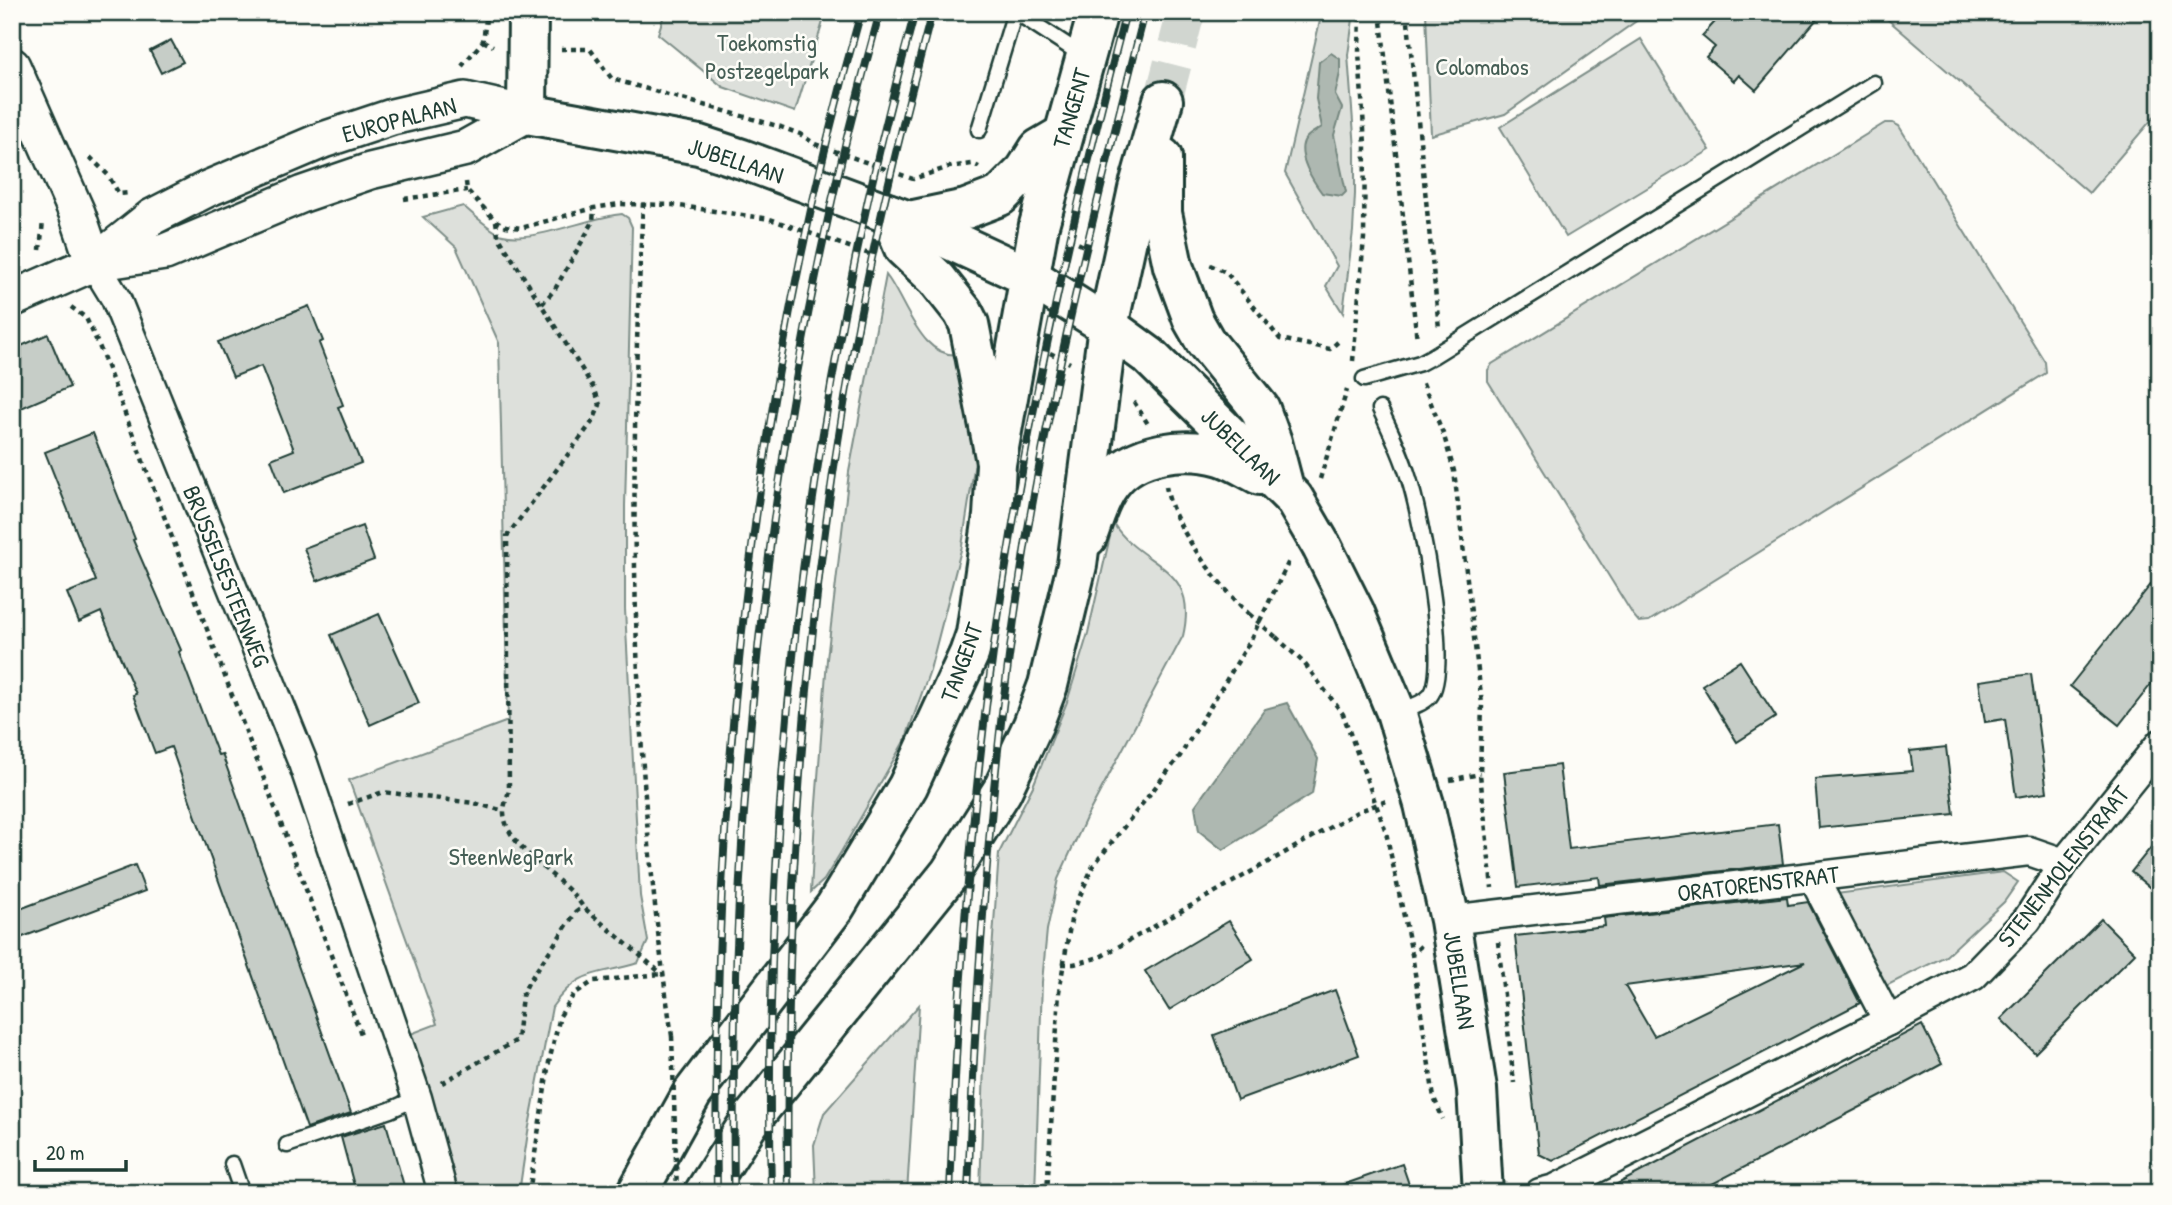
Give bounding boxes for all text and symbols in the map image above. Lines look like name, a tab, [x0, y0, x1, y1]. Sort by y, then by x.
park label: Toekomstig Postzegelpark	[705, 26, 829, 86]
park label: Colomabos	[1435, 50, 1529, 82]
street label: TANGENT	[1044, 64, 1098, 152]
street label: EUROPALAAN	[339, 88, 459, 150]
street label: JUBELLAAN	[684, 130, 788, 190]
street label: JUBELLAAN	[1194, 400, 1288, 492]
street label: BRUSSELSESTEENWEG	[176, 481, 278, 672]
street label: TANGENT	[932, 617, 990, 706]
street label: STENENMOLENSTRAAT	[1990, 778, 2137, 953]
park label: SteenWegPark	[449, 840, 573, 872]
street label: ORATORENSTRAAT	[1675, 857, 1841, 909]
street label: JUBELLAAN	[1436, 929, 1484, 1031]
scale bar	[35, 1128, 126, 1172]
text: 20 m	[46, 1138, 84, 1167]

